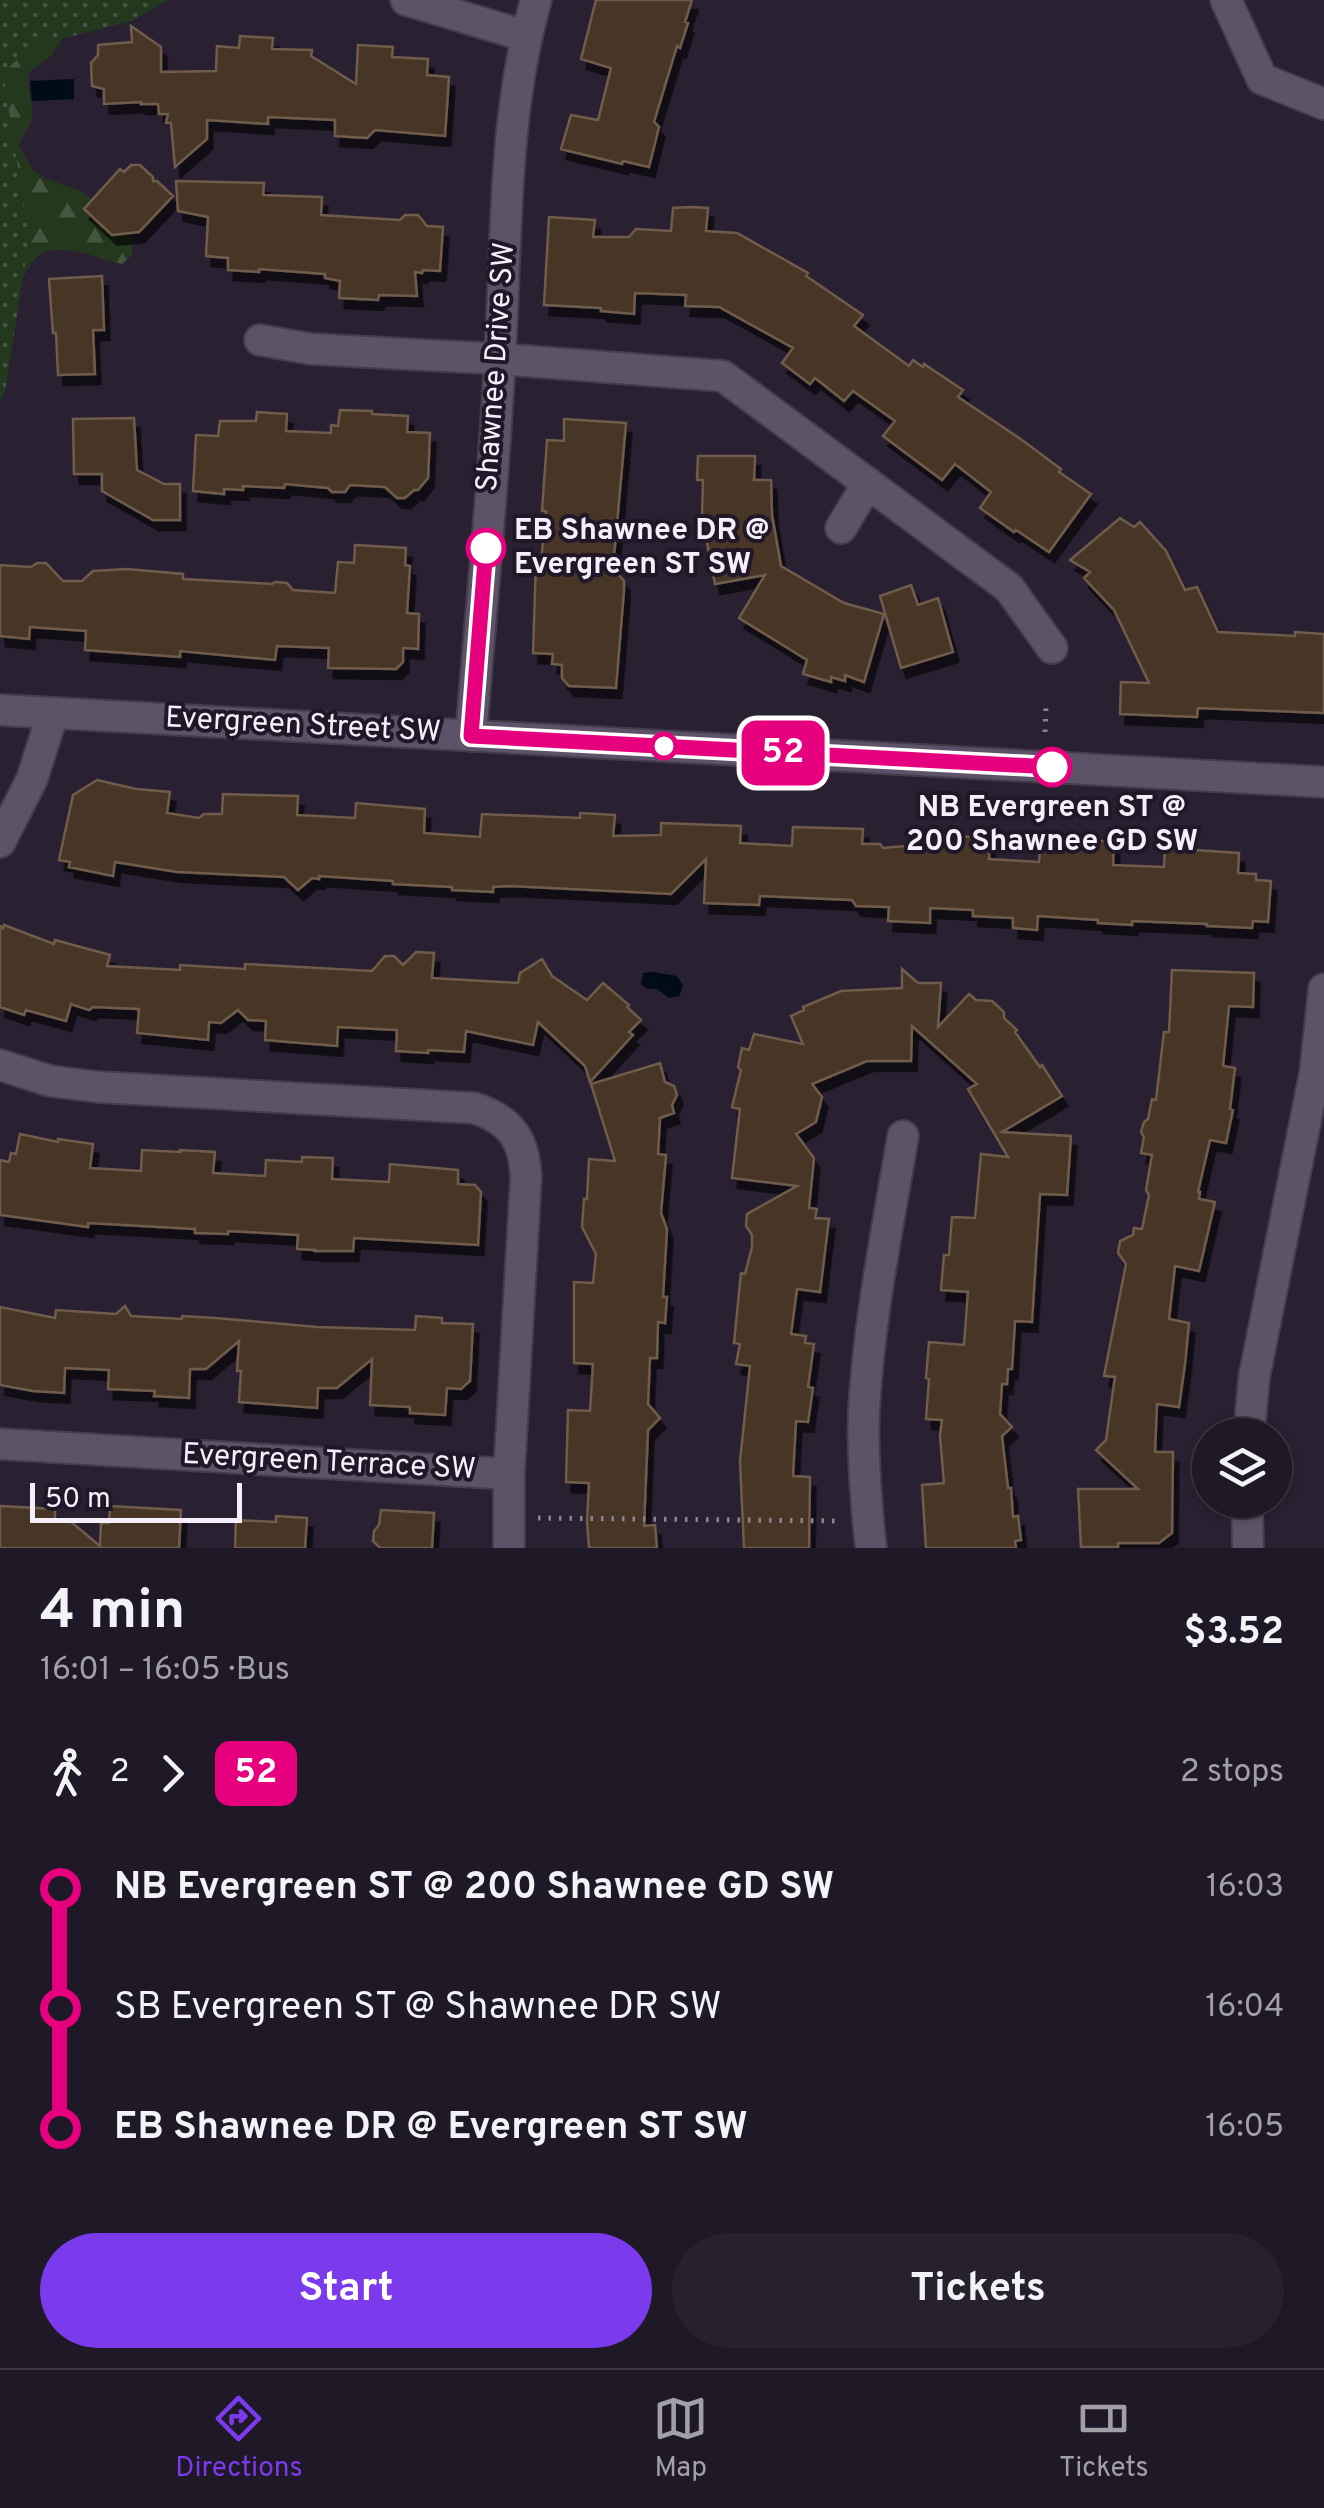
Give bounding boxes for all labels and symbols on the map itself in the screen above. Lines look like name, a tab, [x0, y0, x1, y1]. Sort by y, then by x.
street label: Shawnee Drive SW	[470, 241, 524, 493]
place label: EB Shawnee DR @ Evergreen ST SW	[514, 513, 770, 584]
marker: EB Shawnee DR @ Evergreen ST SW	[467, 529, 505, 567]
street label: Evergreen Street SW	[164, 700, 442, 752]
line badge: 52	[738, 720, 828, 786]
unlabelled marker	[651, 733, 677, 759]
marker: NB Evergreen ST @ 200 Shawnee GD SW	[1033, 748, 1071, 786]
place label: NB Evergreen ST @ 200 Shawnee GD SW	[906, 790, 1198, 861]
street label: Evergreen Terrace SW	[181, 1437, 477, 1489]
scale bar	[30, 1478, 242, 1522]

